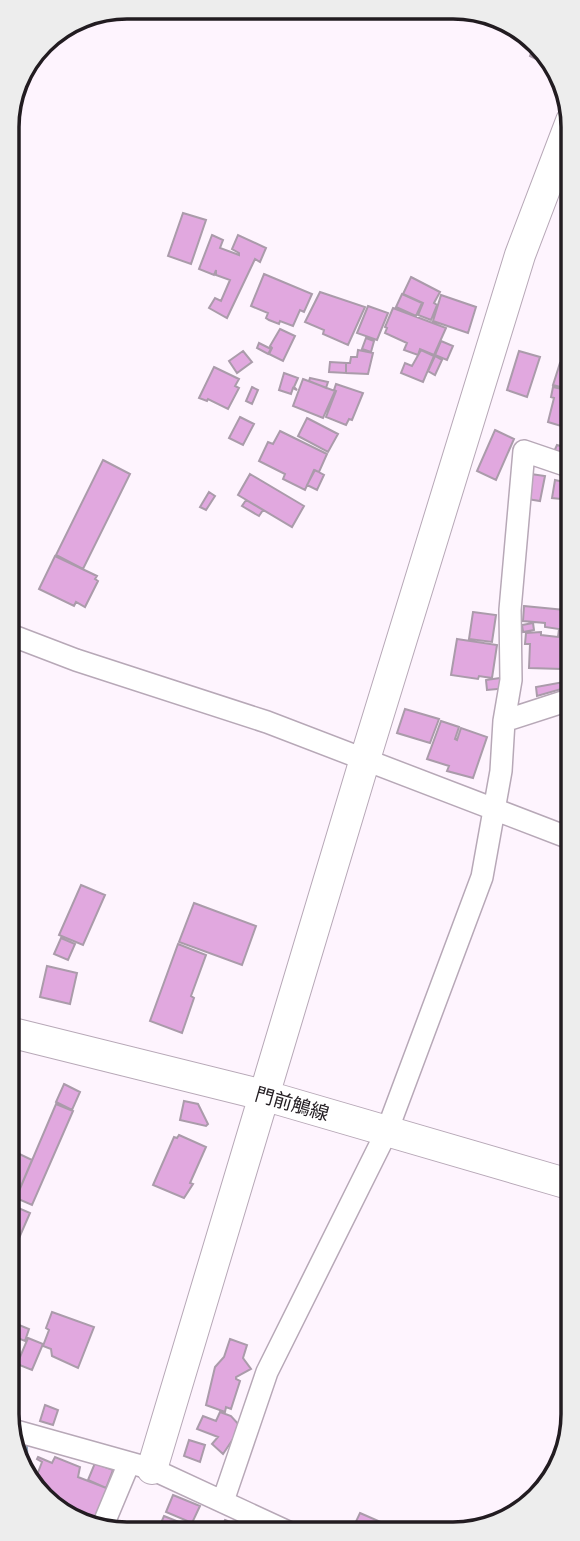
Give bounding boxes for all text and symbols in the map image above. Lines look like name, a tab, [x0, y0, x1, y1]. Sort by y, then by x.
street label: 門前鵤線	[252, 1082, 332, 1126]

